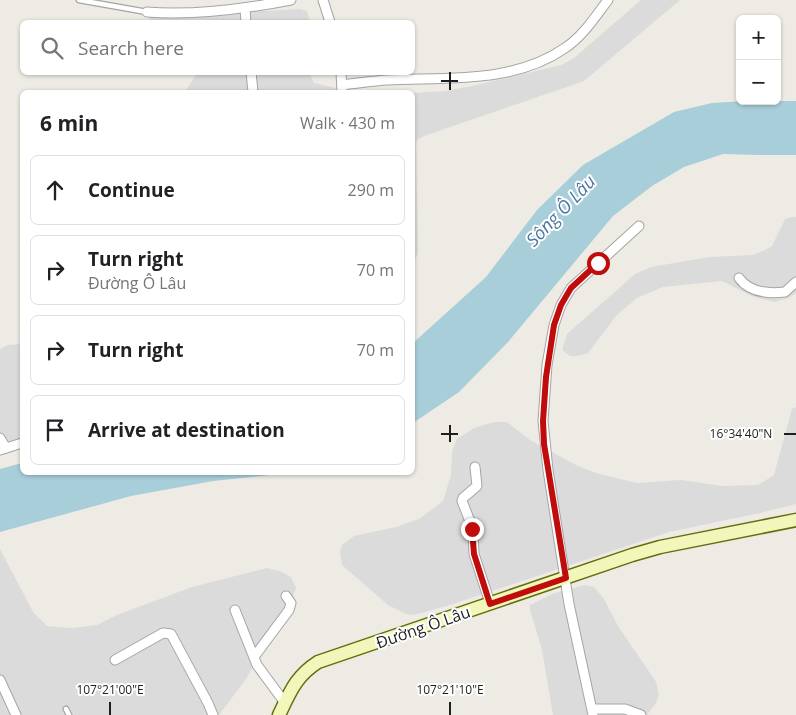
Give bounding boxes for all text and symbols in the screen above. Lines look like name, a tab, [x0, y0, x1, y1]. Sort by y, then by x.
map controls	[736, 15, 781, 105]
button: +	[736, 15, 781, 60]
search box	[20, 20, 415, 75]
icon: search	[38, 34, 66, 62]
text: Search here	[78, 35, 184, 61]
button: −	[736, 60, 781, 105]
text: 6 min	[40, 109, 98, 137]
text: Walk · 430 m	[300, 112, 395, 134]
water label: Sông Ô Lâu	[520, 169, 600, 251]
icon: ahead	[41, 176, 69, 204]
text: Continue	[88, 177, 175, 203]
text: 290 m	[348, 179, 394, 201]
text: Turn right	[88, 246, 183, 272]
route start	[587, 252, 610, 275]
icon: right	[41, 256, 69, 284]
text: 70 m	[357, 259, 394, 281]
text: Đường Ô Lâu	[88, 272, 186, 294]
icon: right	[41, 336, 69, 364]
text: Turn right	[88, 337, 183, 363]
text: 70 m	[357, 339, 394, 361]
icon: arrive	[41, 416, 69, 444]
text: Arrive at destination	[88, 417, 285, 443]
text: 16°34'40"N	[710, 425, 772, 442]
route end	[461, 518, 484, 541]
street label: Đường Ô Lâu	[373, 601, 473, 653]
text: 107°21'00"E	[76, 681, 144, 698]
text: 107°21'10"E	[416, 681, 484, 698]

